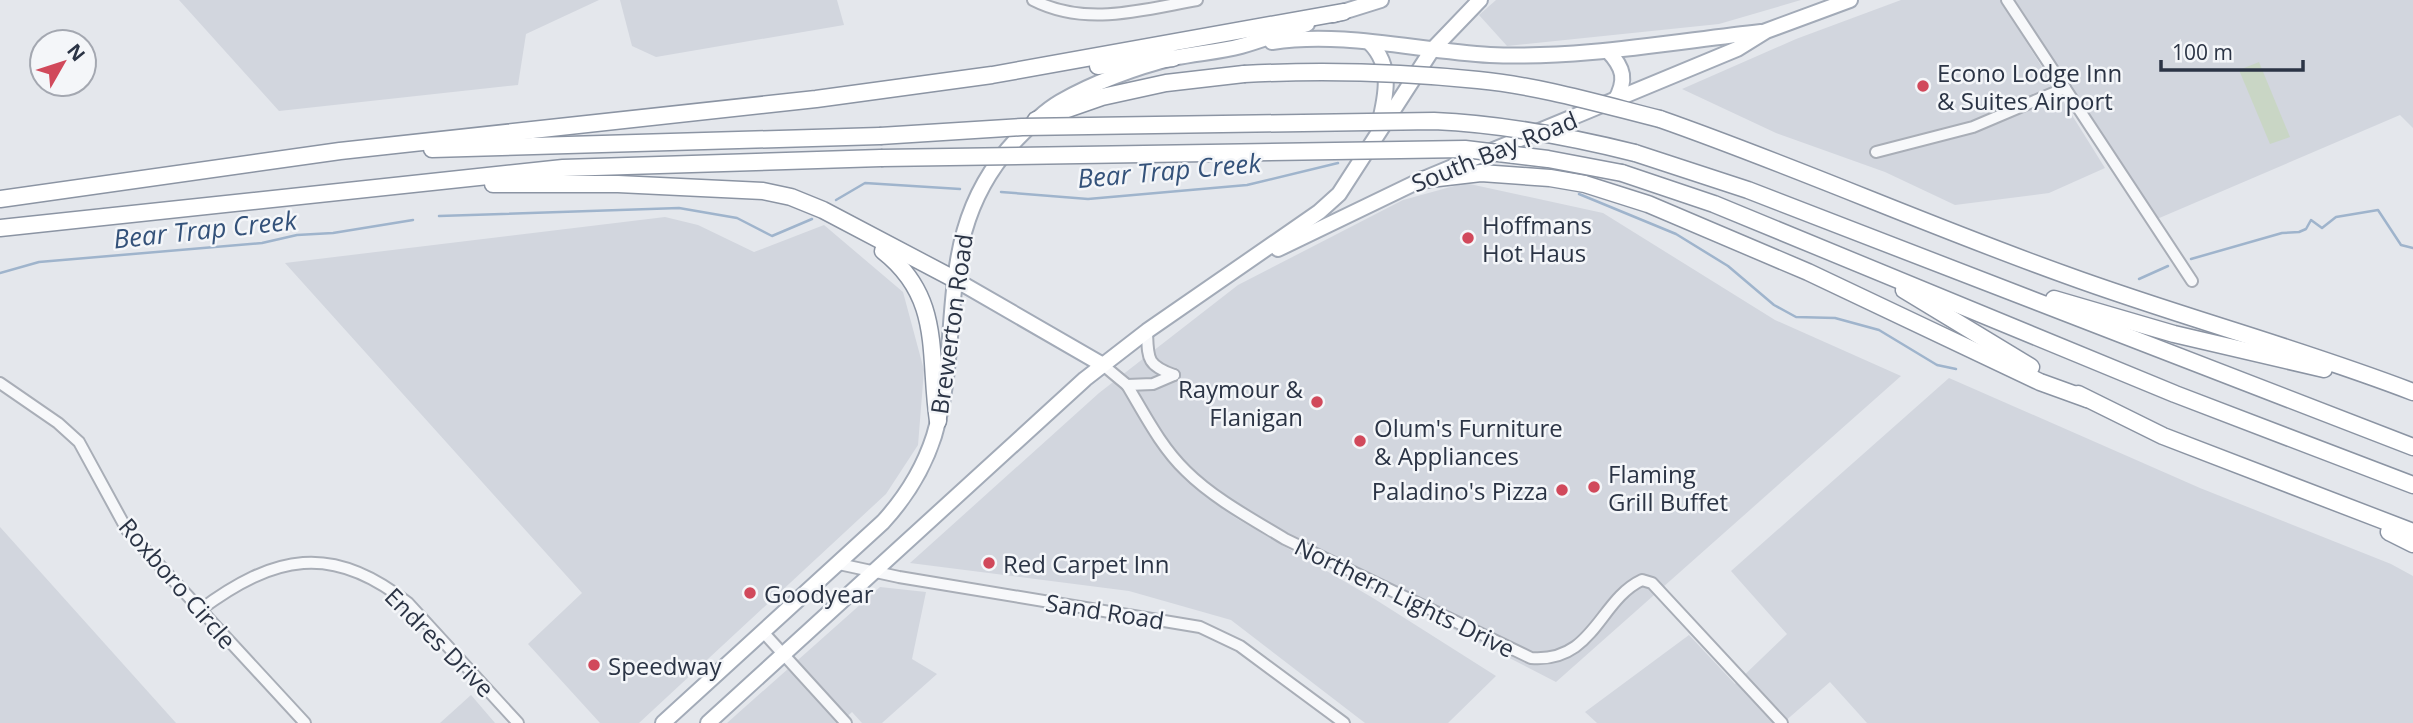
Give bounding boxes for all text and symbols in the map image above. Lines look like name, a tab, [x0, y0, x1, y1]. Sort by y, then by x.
north arrow	[28, 28, 98, 98]
scale bar	[2161, 28, 2303, 72]
text: N	[61, 38, 91, 66]
text: 100 m	[2172, 38, 2233, 66]
place label: Econo Lodge Inn & Suites Airport	[1937, 56, 2122, 117]
marker: Econo Lodge Inn & Suites Airport	[1915, 78, 1931, 94]
street label: South Bay Road	[1406, 103, 1582, 199]
water label: Bear Trap Creek	[1076, 144, 1264, 196]
water label: Bear Trap Creek	[112, 201, 300, 257]
place label: Hoffmans Hot Haus	[1482, 208, 1592, 269]
marker: Hoffmans Hot Haus	[1460, 230, 1476, 246]
street label: Brewerton Road	[922, 232, 980, 416]
place label: Raymour & Flanigan	[1178, 372, 1304, 433]
marker: Raymour & Flanigan	[1309, 394, 1325, 410]
place label: Olum's Furniture & Appliances	[1374, 411, 1563, 472]
marker: Olum's Furniture & Appliances	[1352, 433, 1368, 449]
place label: Flaming Grill Buffet	[1608, 457, 1728, 518]
place label: Paladino's Pizza	[1372, 474, 1548, 507]
marker: Flaming Grill Buffet	[1586, 479, 1602, 495]
marker: Paladino's Pizza	[1554, 482, 1570, 498]
street label: Roxboro Circle	[112, 511, 244, 655]
street label: Northern Lights Drive	[1289, 529, 1521, 665]
place label: Red Carpet Inn	[1003, 547, 1170, 580]
marker: Red Carpet Inn	[981, 555, 997, 571]
place label: Goodyear	[764, 577, 874, 610]
street label: Endres Drive	[378, 580, 502, 704]
marker: Goodyear	[742, 585, 758, 601]
street label: Sand Road	[1043, 585, 1167, 637]
place label: Speedway	[608, 649, 722, 682]
marker: Speedway	[586, 657, 602, 673]

